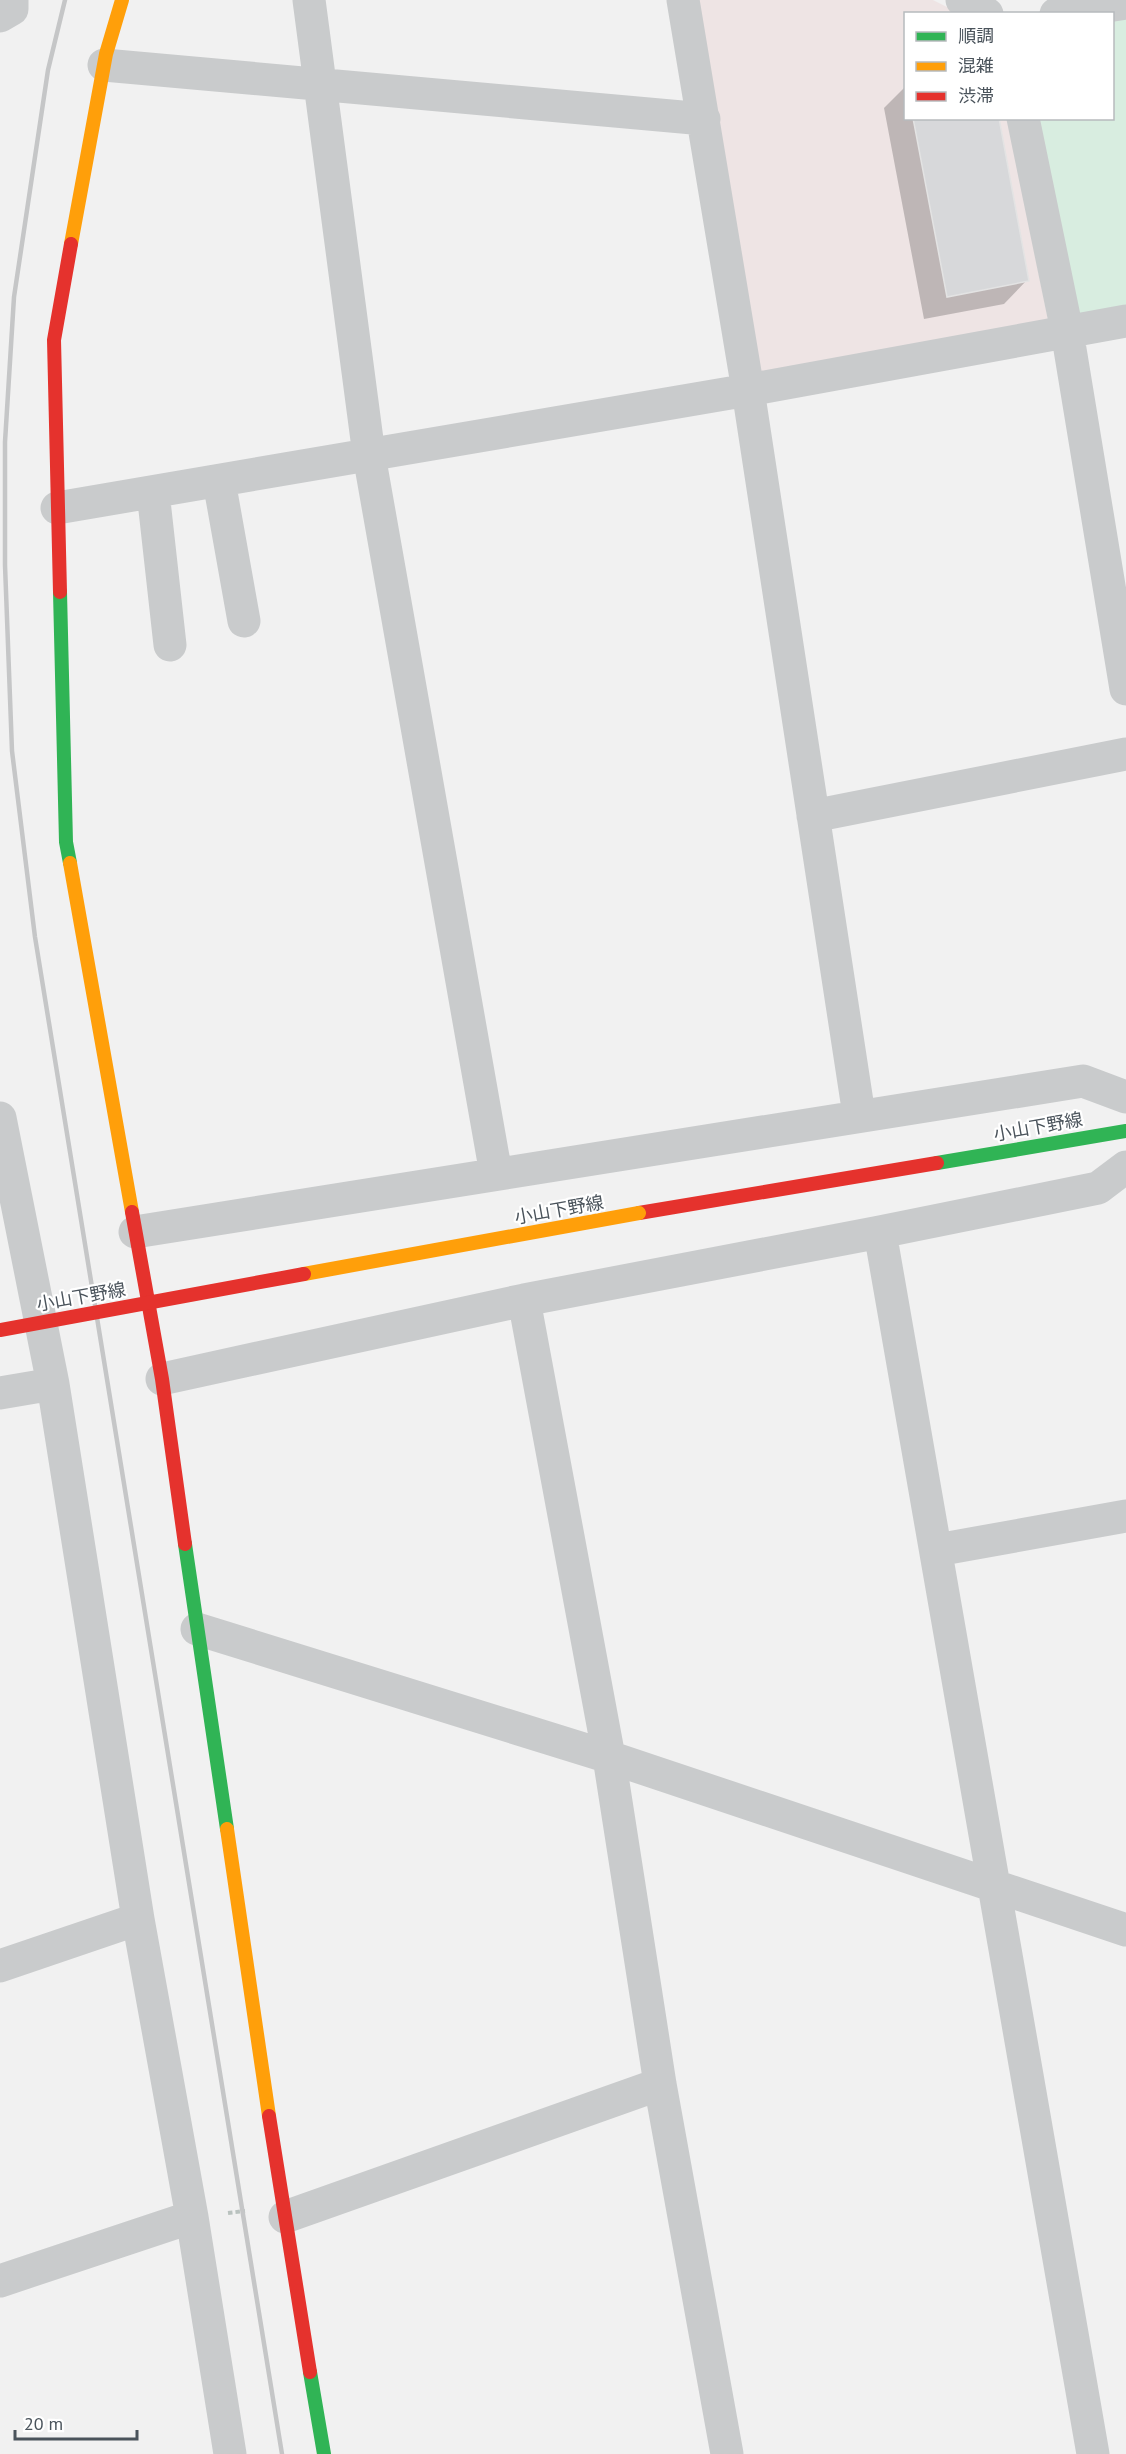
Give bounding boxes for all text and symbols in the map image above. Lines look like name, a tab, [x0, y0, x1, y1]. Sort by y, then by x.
legend	[904, 12, 1114, 120]
text: 順調	[958, 24, 994, 47]
text: 混雑	[958, 54, 994, 77]
text: 渋滞	[958, 84, 994, 107]
street label: 小山下野線	[992, 1107, 1084, 1146]
street label: 小山下野線	[513, 1190, 605, 1229]
street label: 小山下野線	[35, 1277, 127, 1316]
scale bar	[15, 2403, 136, 2441]
text: 20 m	[24, 2412, 63, 2435]

